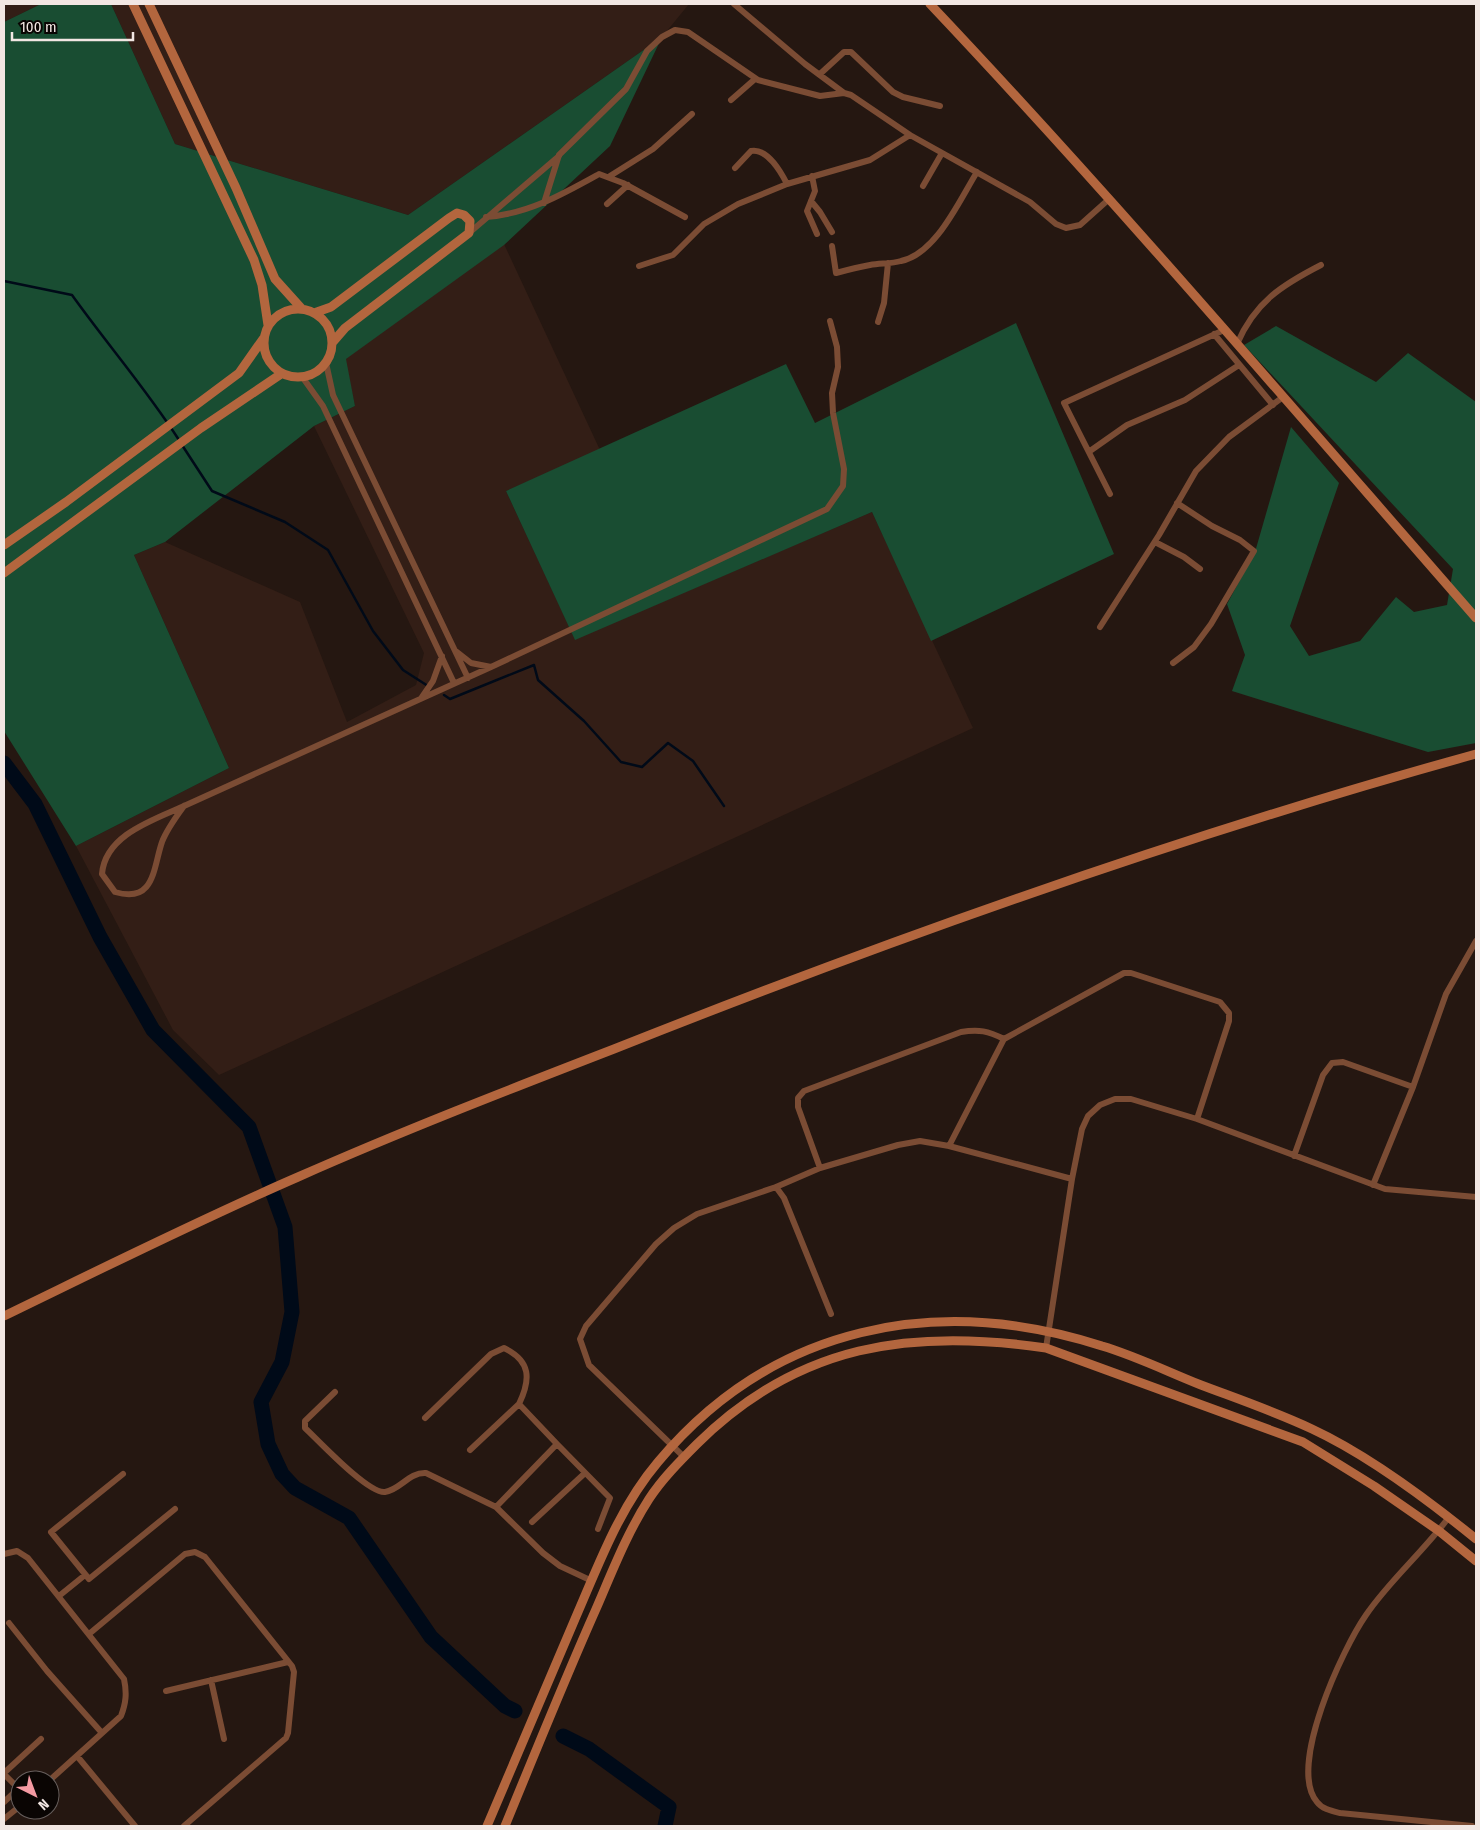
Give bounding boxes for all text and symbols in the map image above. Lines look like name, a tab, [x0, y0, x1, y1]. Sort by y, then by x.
scale bar	[12, 10, 134, 42]
text: 100 m	[20, 18, 57, 36]
north arrow	[10, 1770, 60, 1820]
text: N	[35, 1795, 52, 1813]

